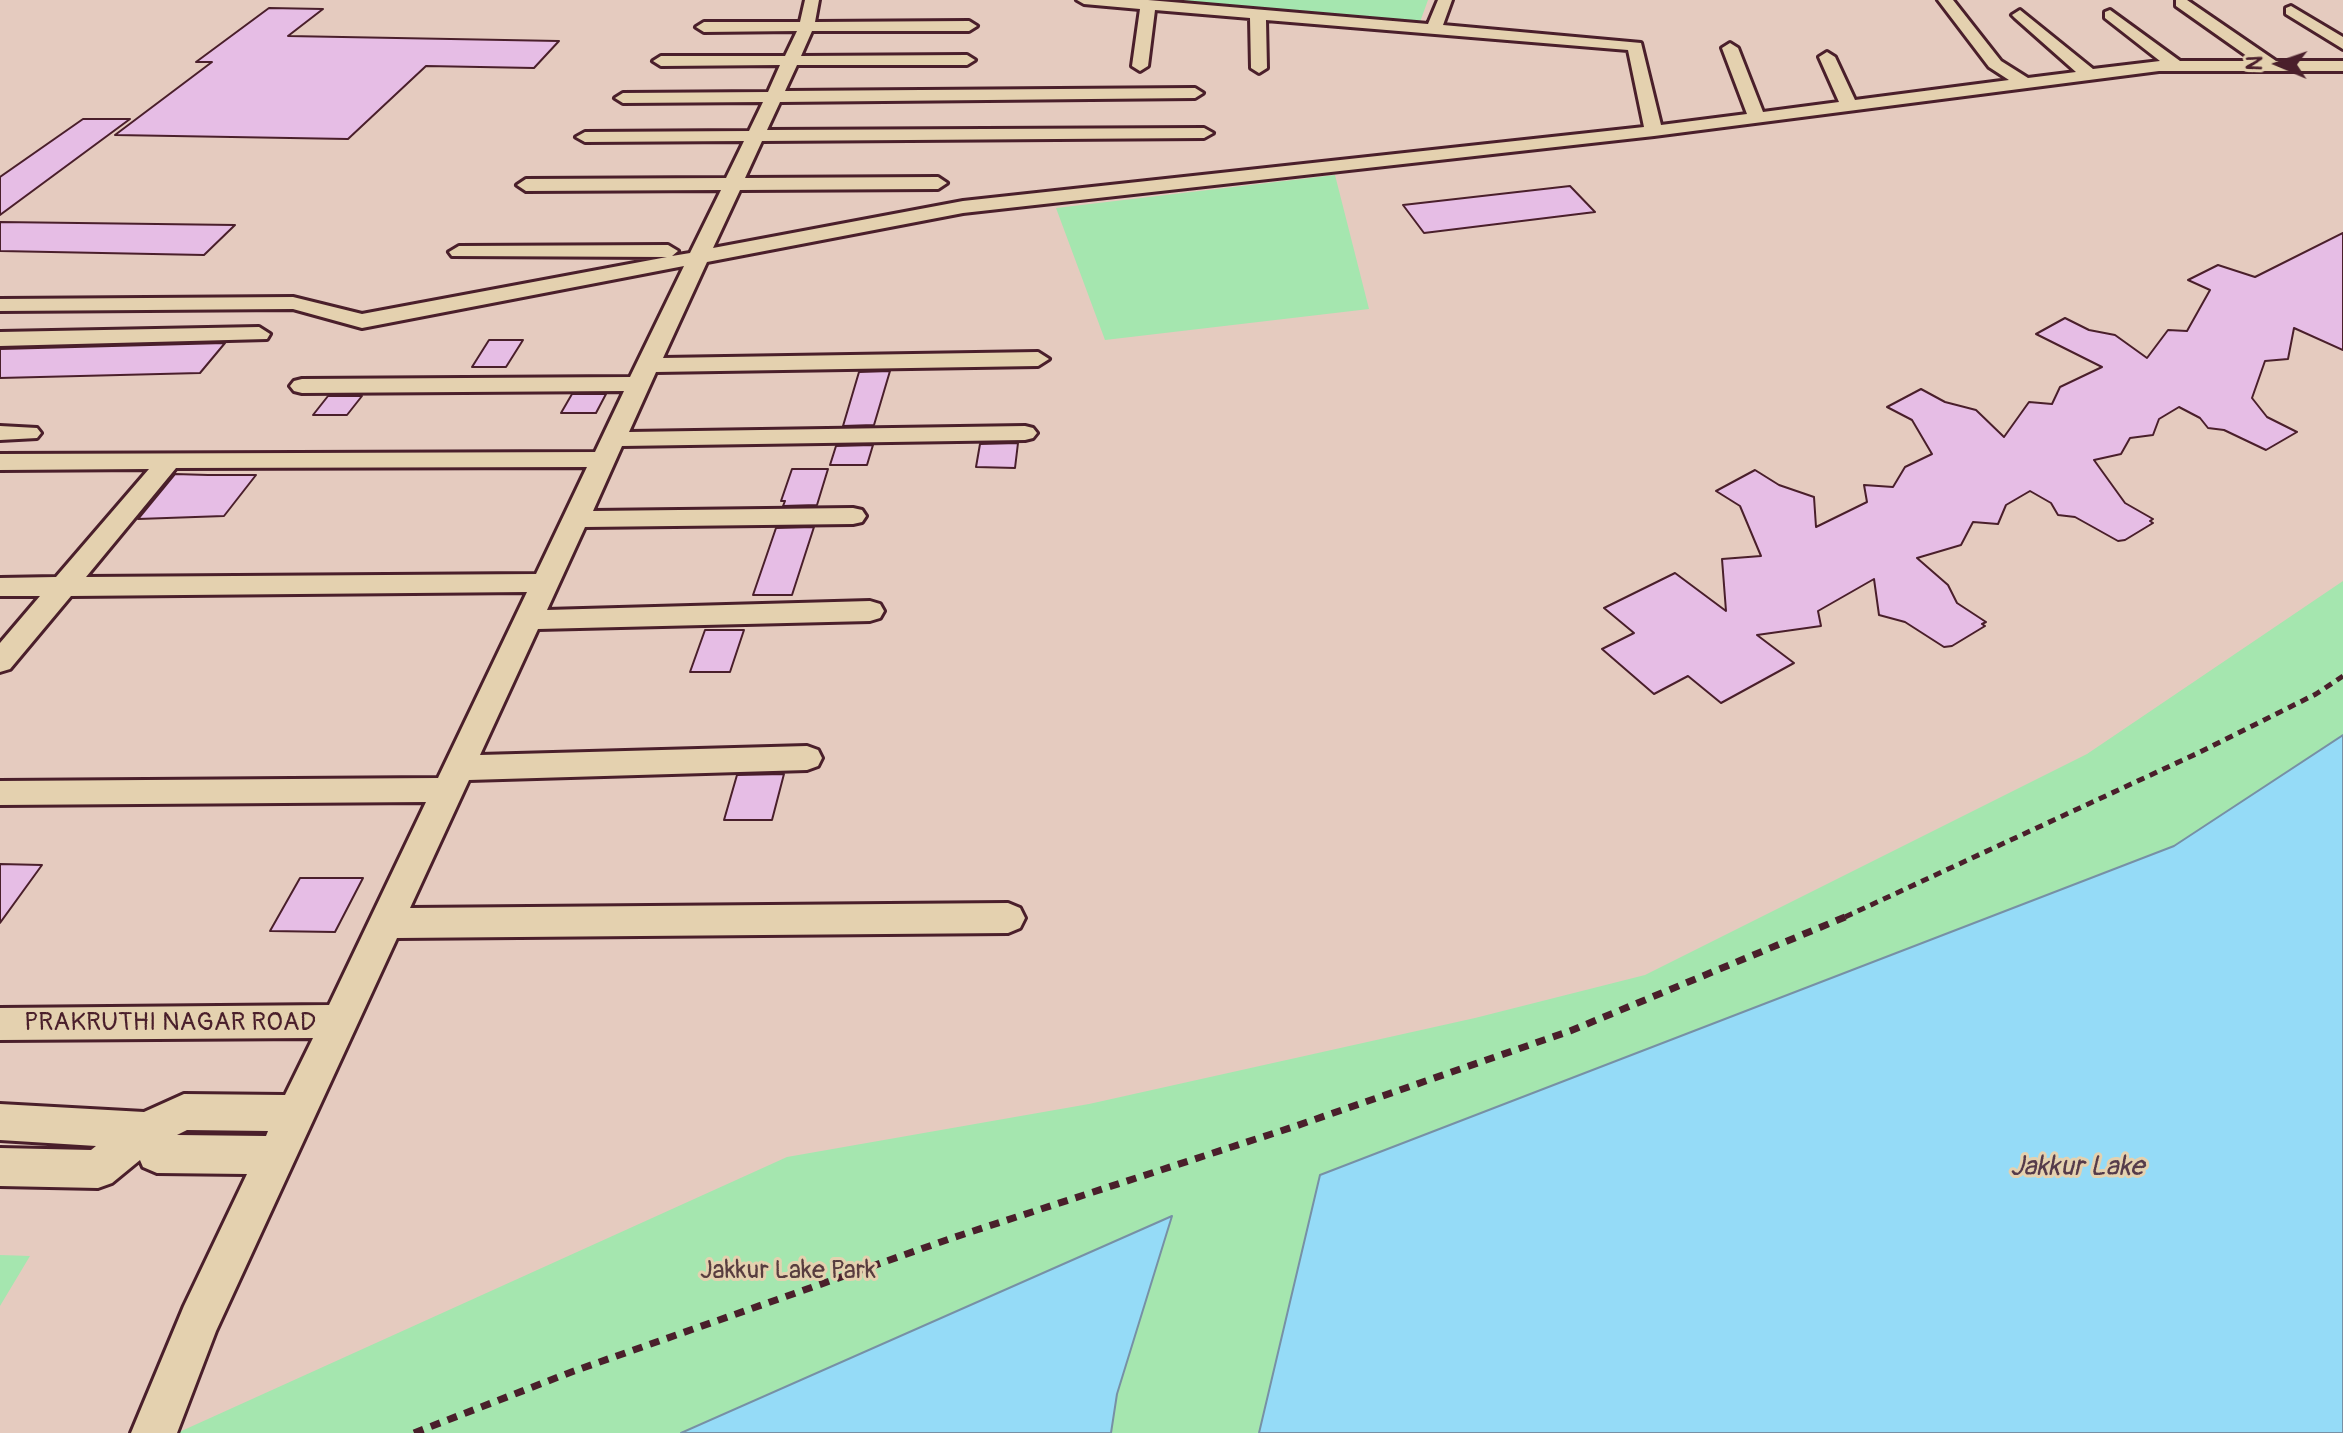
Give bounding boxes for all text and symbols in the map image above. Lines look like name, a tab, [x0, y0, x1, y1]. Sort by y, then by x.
north arrow	[2239, 24, 2319, 104]
text: N	[2241, 55, 2269, 71]
street label: PRAKRUTHI NAGAR ROAD	[24, 1007, 316, 1039]
water label: Jakkur Lake	[2010, 1151, 2144, 1185]
park label: Jakkur Lake Park	[700, 1255, 876, 1287]

